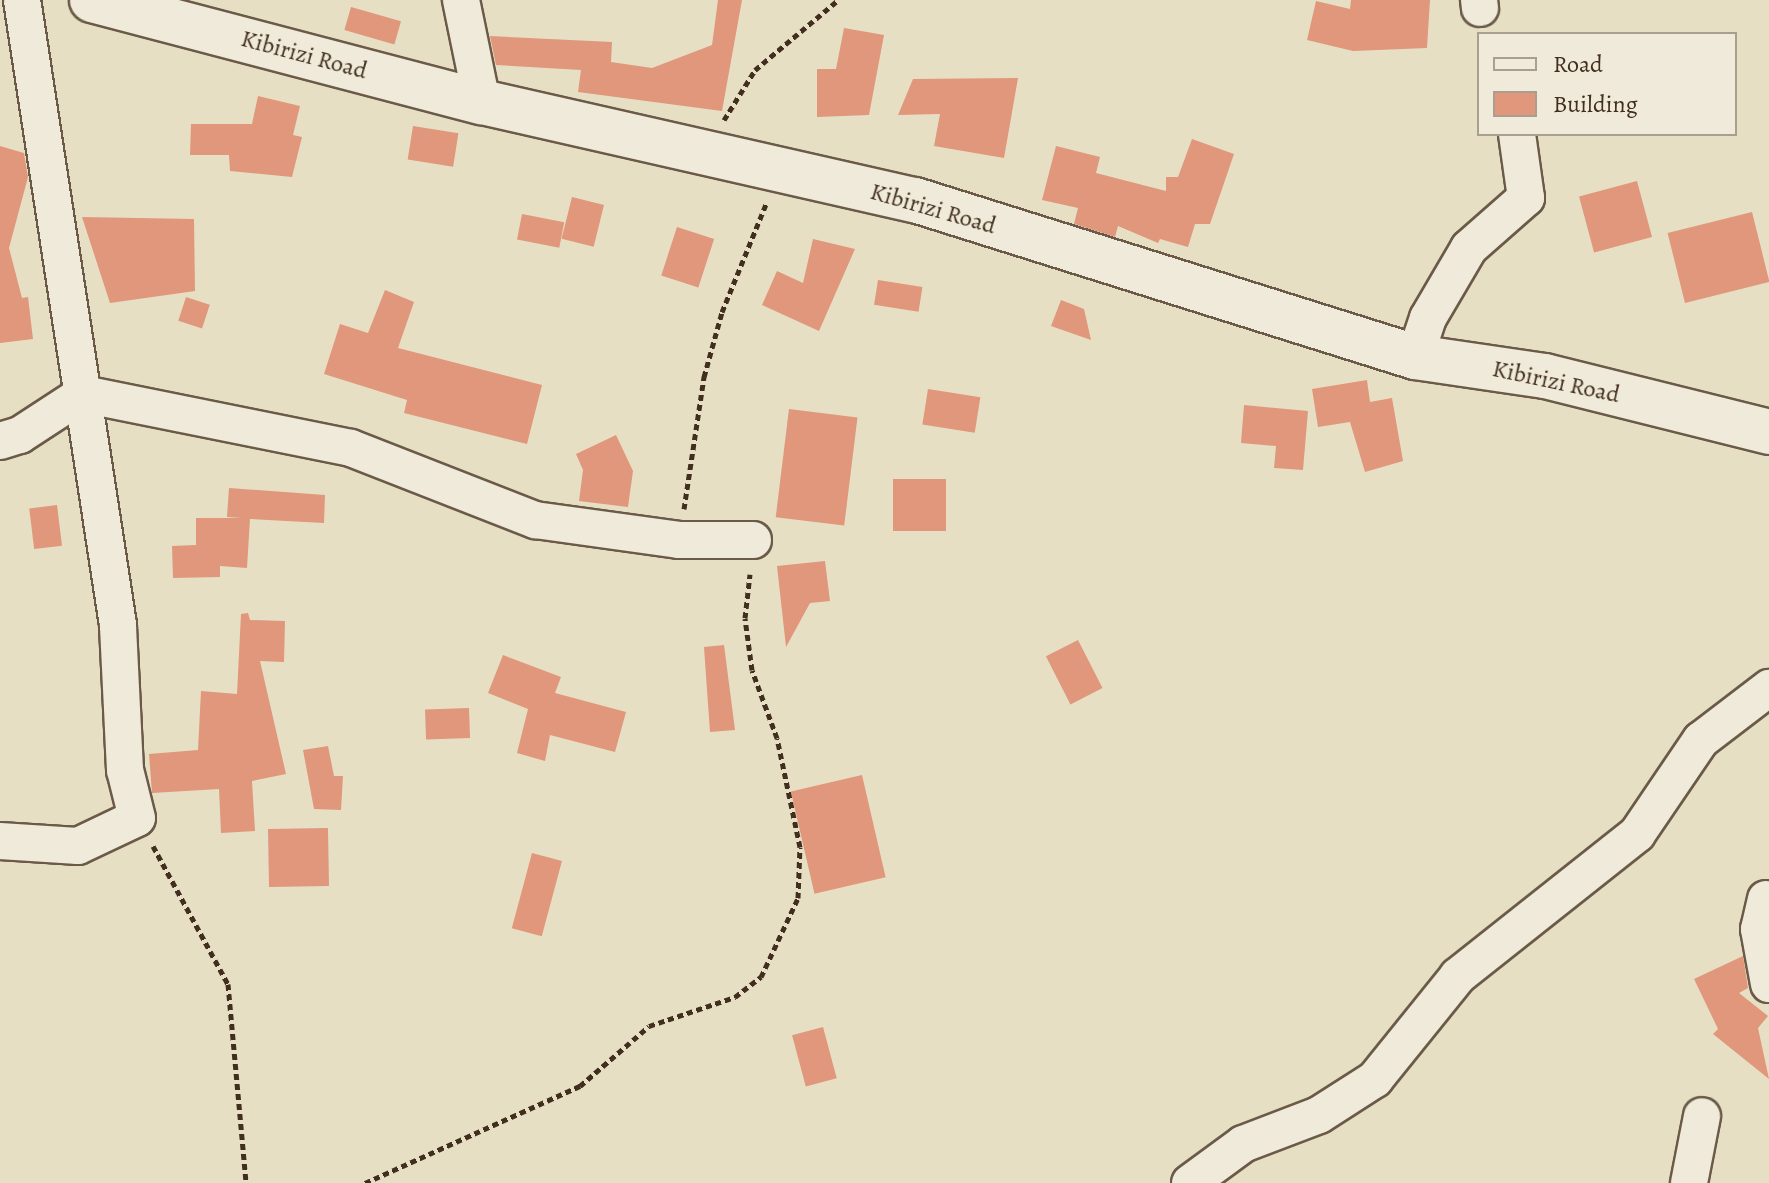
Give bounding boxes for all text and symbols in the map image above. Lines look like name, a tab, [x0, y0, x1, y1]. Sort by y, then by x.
street label: Kibirizi Road	[238, 24, 370, 86]
legend	[1477, 32, 1737, 136]
text: Road	[1553, 48, 1603, 80]
text: Building	[1553, 88, 1638, 120]
street label: Kibirizi Road	[867, 177, 999, 241]
street label: Kibirizi Road	[1490, 354, 1622, 410]

